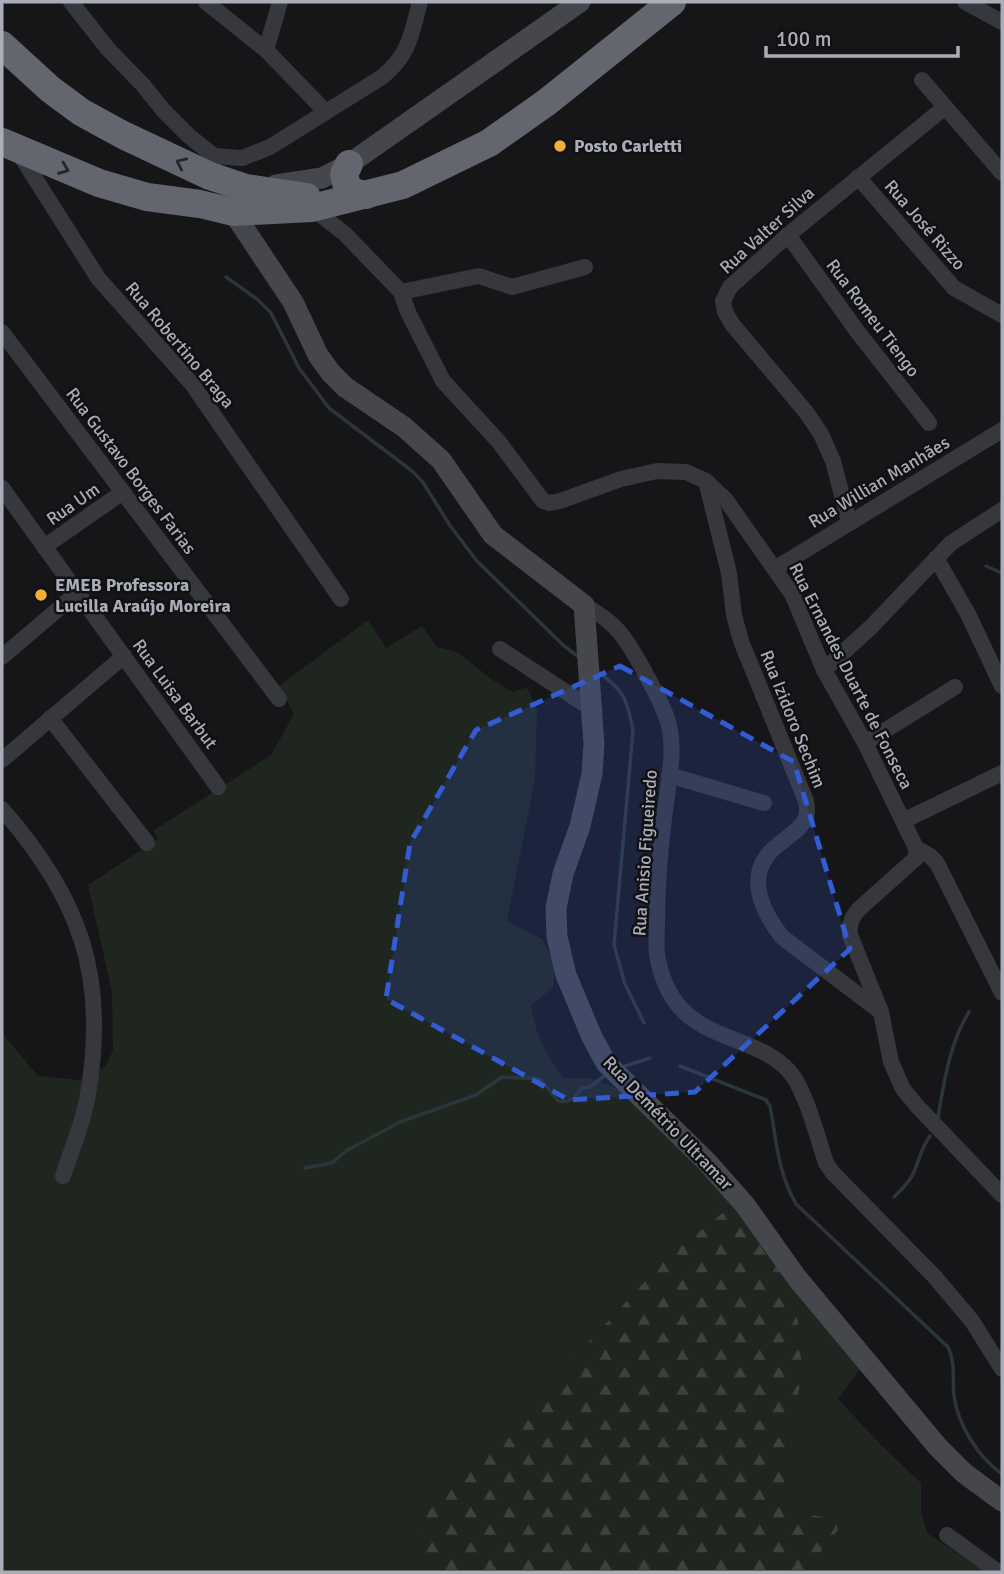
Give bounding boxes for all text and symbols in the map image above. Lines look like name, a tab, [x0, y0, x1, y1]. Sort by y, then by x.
scale bar	[766, 14, 958, 58]
text: 100 m	[776, 26, 831, 52]
place label: Posto Carletti	[574, 135, 682, 157]
marker: Posto Carletti	[552, 138, 568, 154]
one-way arrow	[176, 157, 188, 171]
one-way arrow	[58, 161, 70, 175]
street label: Rua José Rizzo	[880, 175, 970, 275]
street label: Rua Valter Silva	[715, 182, 819, 278]
street label: Rua Romeu Tiengo	[822, 255, 924, 381]
street label: Rua Robertino Braga	[121, 277, 239, 413]
street label: Rua Gustavo Borges Farias	[61, 383, 201, 559]
street label: Rua Willian Manhães	[804, 431, 954, 533]
street label: Rua Um	[42, 478, 104, 530]
street label: Rua Ernandes Duarte de Fonseca	[784, 559, 918, 793]
place label: EMEB Professora Lucilla Araújo Moreira	[55, 574, 231, 617]
marker: EMEB Professora Lucilla Araújo Moreira	[33, 587, 49, 603]
street label: Rua Luisa Barbut	[128, 635, 222, 753]
street label: Rua Izidoro Sechim	[755, 647, 831, 791]
street label: Rua Anisio Figueiredo	[628, 769, 662, 937]
street label: Rua Demétrio Ultramar	[598, 1051, 738, 1195]

